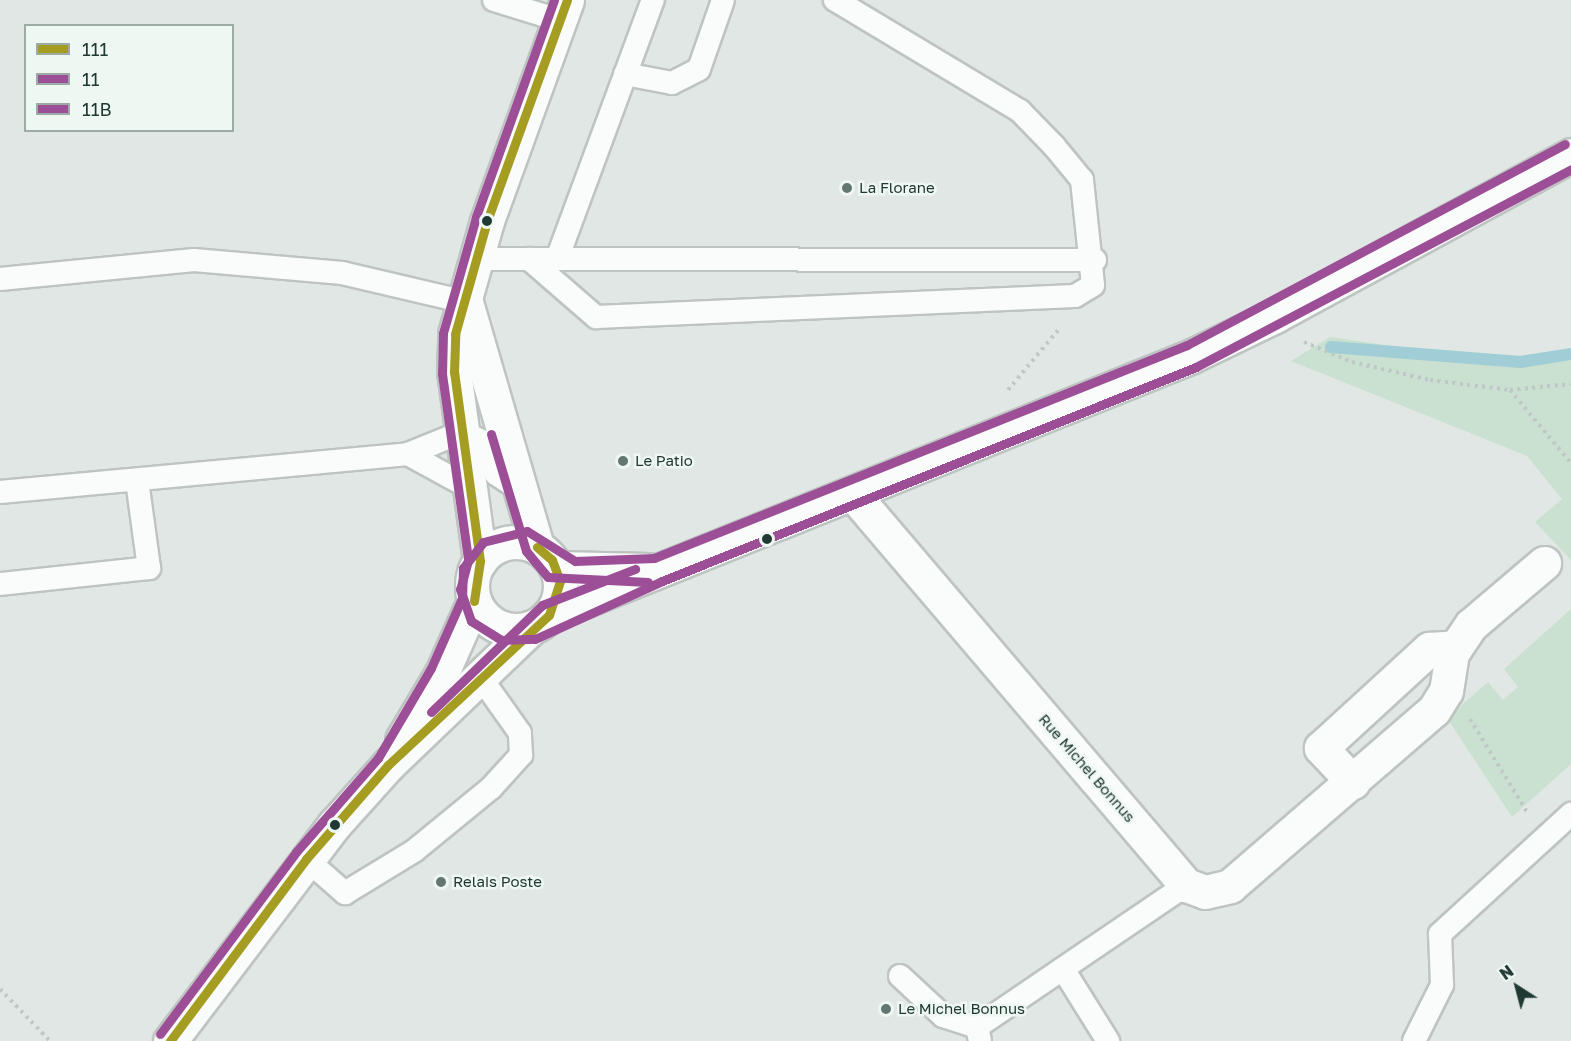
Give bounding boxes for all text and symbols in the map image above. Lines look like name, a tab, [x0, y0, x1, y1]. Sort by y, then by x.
legend	[24, 24, 234, 132]
text: 111	[82, 38, 108, 60]
text: 11	[82, 68, 99, 90]
text: 11B	[82, 98, 112, 120]
place label: La Florane	[859, 179, 935, 197]
marker: La Florane	[840, 181, 854, 195]
unlabelled marker	[481, 215, 493, 227]
place label: Le Patio	[635, 452, 693, 470]
marker: Le Patio	[616, 454, 630, 468]
unlabelled marker	[761, 533, 773, 545]
street label: Rue Michel Bonnus	[1035, 710, 1139, 826]
unlabelled marker	[329, 819, 341, 831]
place label: Relais Poste	[453, 873, 542, 891]
marker: Relais Poste	[434, 875, 448, 889]
north arrow	[1487, 957, 1547, 1017]
text: N	[1496, 961, 1517, 984]
place label: Le Michel Bonnus	[898, 1000, 1025, 1018]
marker: Le Michel Bonnus	[879, 1002, 893, 1016]

